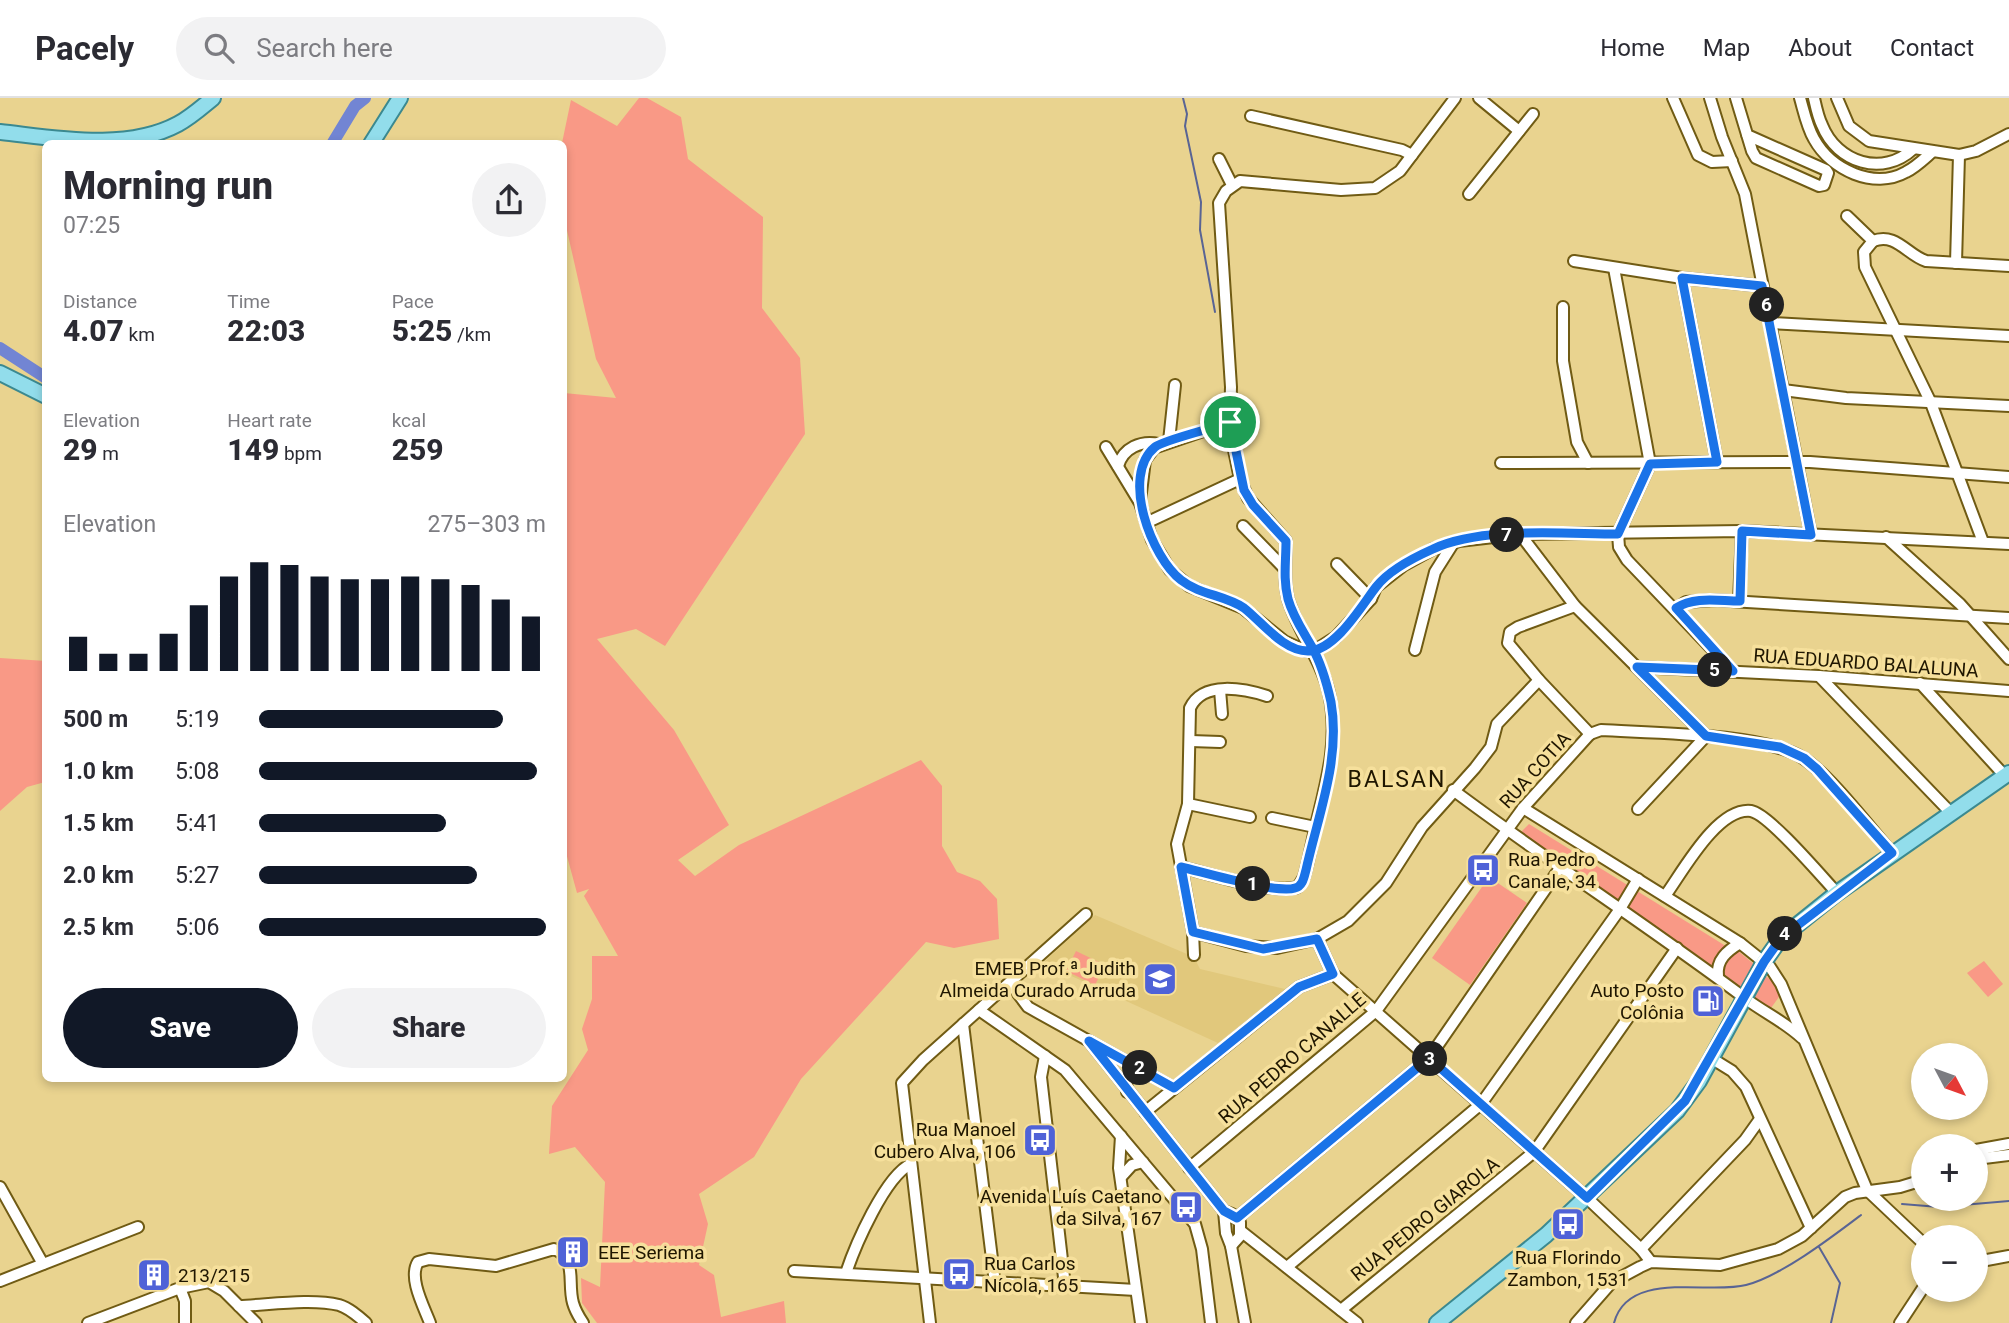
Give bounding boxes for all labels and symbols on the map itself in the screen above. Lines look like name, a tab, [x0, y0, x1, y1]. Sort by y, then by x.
pin: 6	[1750, 288, 1784, 322]
pin	[1200, 392, 1260, 452]
pin: 7	[1490, 518, 1524, 552]
street label: RUA EDUARDO BALALUNA	[1753, 644, 1980, 682]
pin: 5	[1698, 652, 1732, 688]
street label: RUA COTIA	[1495, 726, 1576, 813]
district label: BALSAN	[1348, 766, 1446, 793]
place label: Rua Pedro Canale, 34	[1508, 848, 1596, 893]
bus stop icon: Rua Pedro Canale, 34	[1464, 851, 1502, 889]
pin: 1	[1236, 866, 1270, 902]
pin: 4	[1768, 916, 1802, 952]
place label: EMEB Prof.ª Judith Almeida Curado Arruda	[940, 957, 1136, 1002]
school or university icon: EMEB Prof.ª Judith Almeida Curado Arruda	[1141, 960, 1179, 998]
place label: Auto Posto Colônia	[1590, 979, 1684, 1024]
fuel station icon: Auto Posto Colônia	[1689, 982, 1727, 1020]
street label: RUA PEDRO CANALLE	[1214, 988, 1371, 1128]
pin: 3	[1412, 1042, 1448, 1076]
north arrow	[1911, 1043, 1988, 1120]
pin: 2	[1122, 1051, 1158, 1086]
place label: Rua Manoel Cubero Alva, 106	[874, 1118, 1016, 1163]
bus stop icon: Rua Manoel Cubero Alva, 106	[1021, 1121, 1059, 1159]
street label: RUA PEDRO GIAROLA	[1346, 1152, 1504, 1286]
place label: Avenida Luís Caetano da Silva, 167	[980, 1185, 1162, 1230]
bus stop icon: Avenida Luís Caetano da Silva, 167	[1167, 1188, 1205, 1226]
bus stop icon: Rua Florindo Zambon, 1531	[1549, 1205, 1587, 1243]
building icon: EEE Seriema	[554, 1233, 592, 1271]
place label: EEE Seriema	[598, 1241, 705, 1264]
place label: Rua Florindo Zambon, 1531	[1507, 1246, 1629, 1291]
place label: Rua Carlos Nícola, 165	[984, 1252, 1078, 1297]
bus stop icon: Rua Carlos Nícola, 165	[940, 1255, 978, 1293]
building icon: 213/215	[135, 1256, 173, 1294]
place label: 213/215	[178, 1264, 250, 1287]

